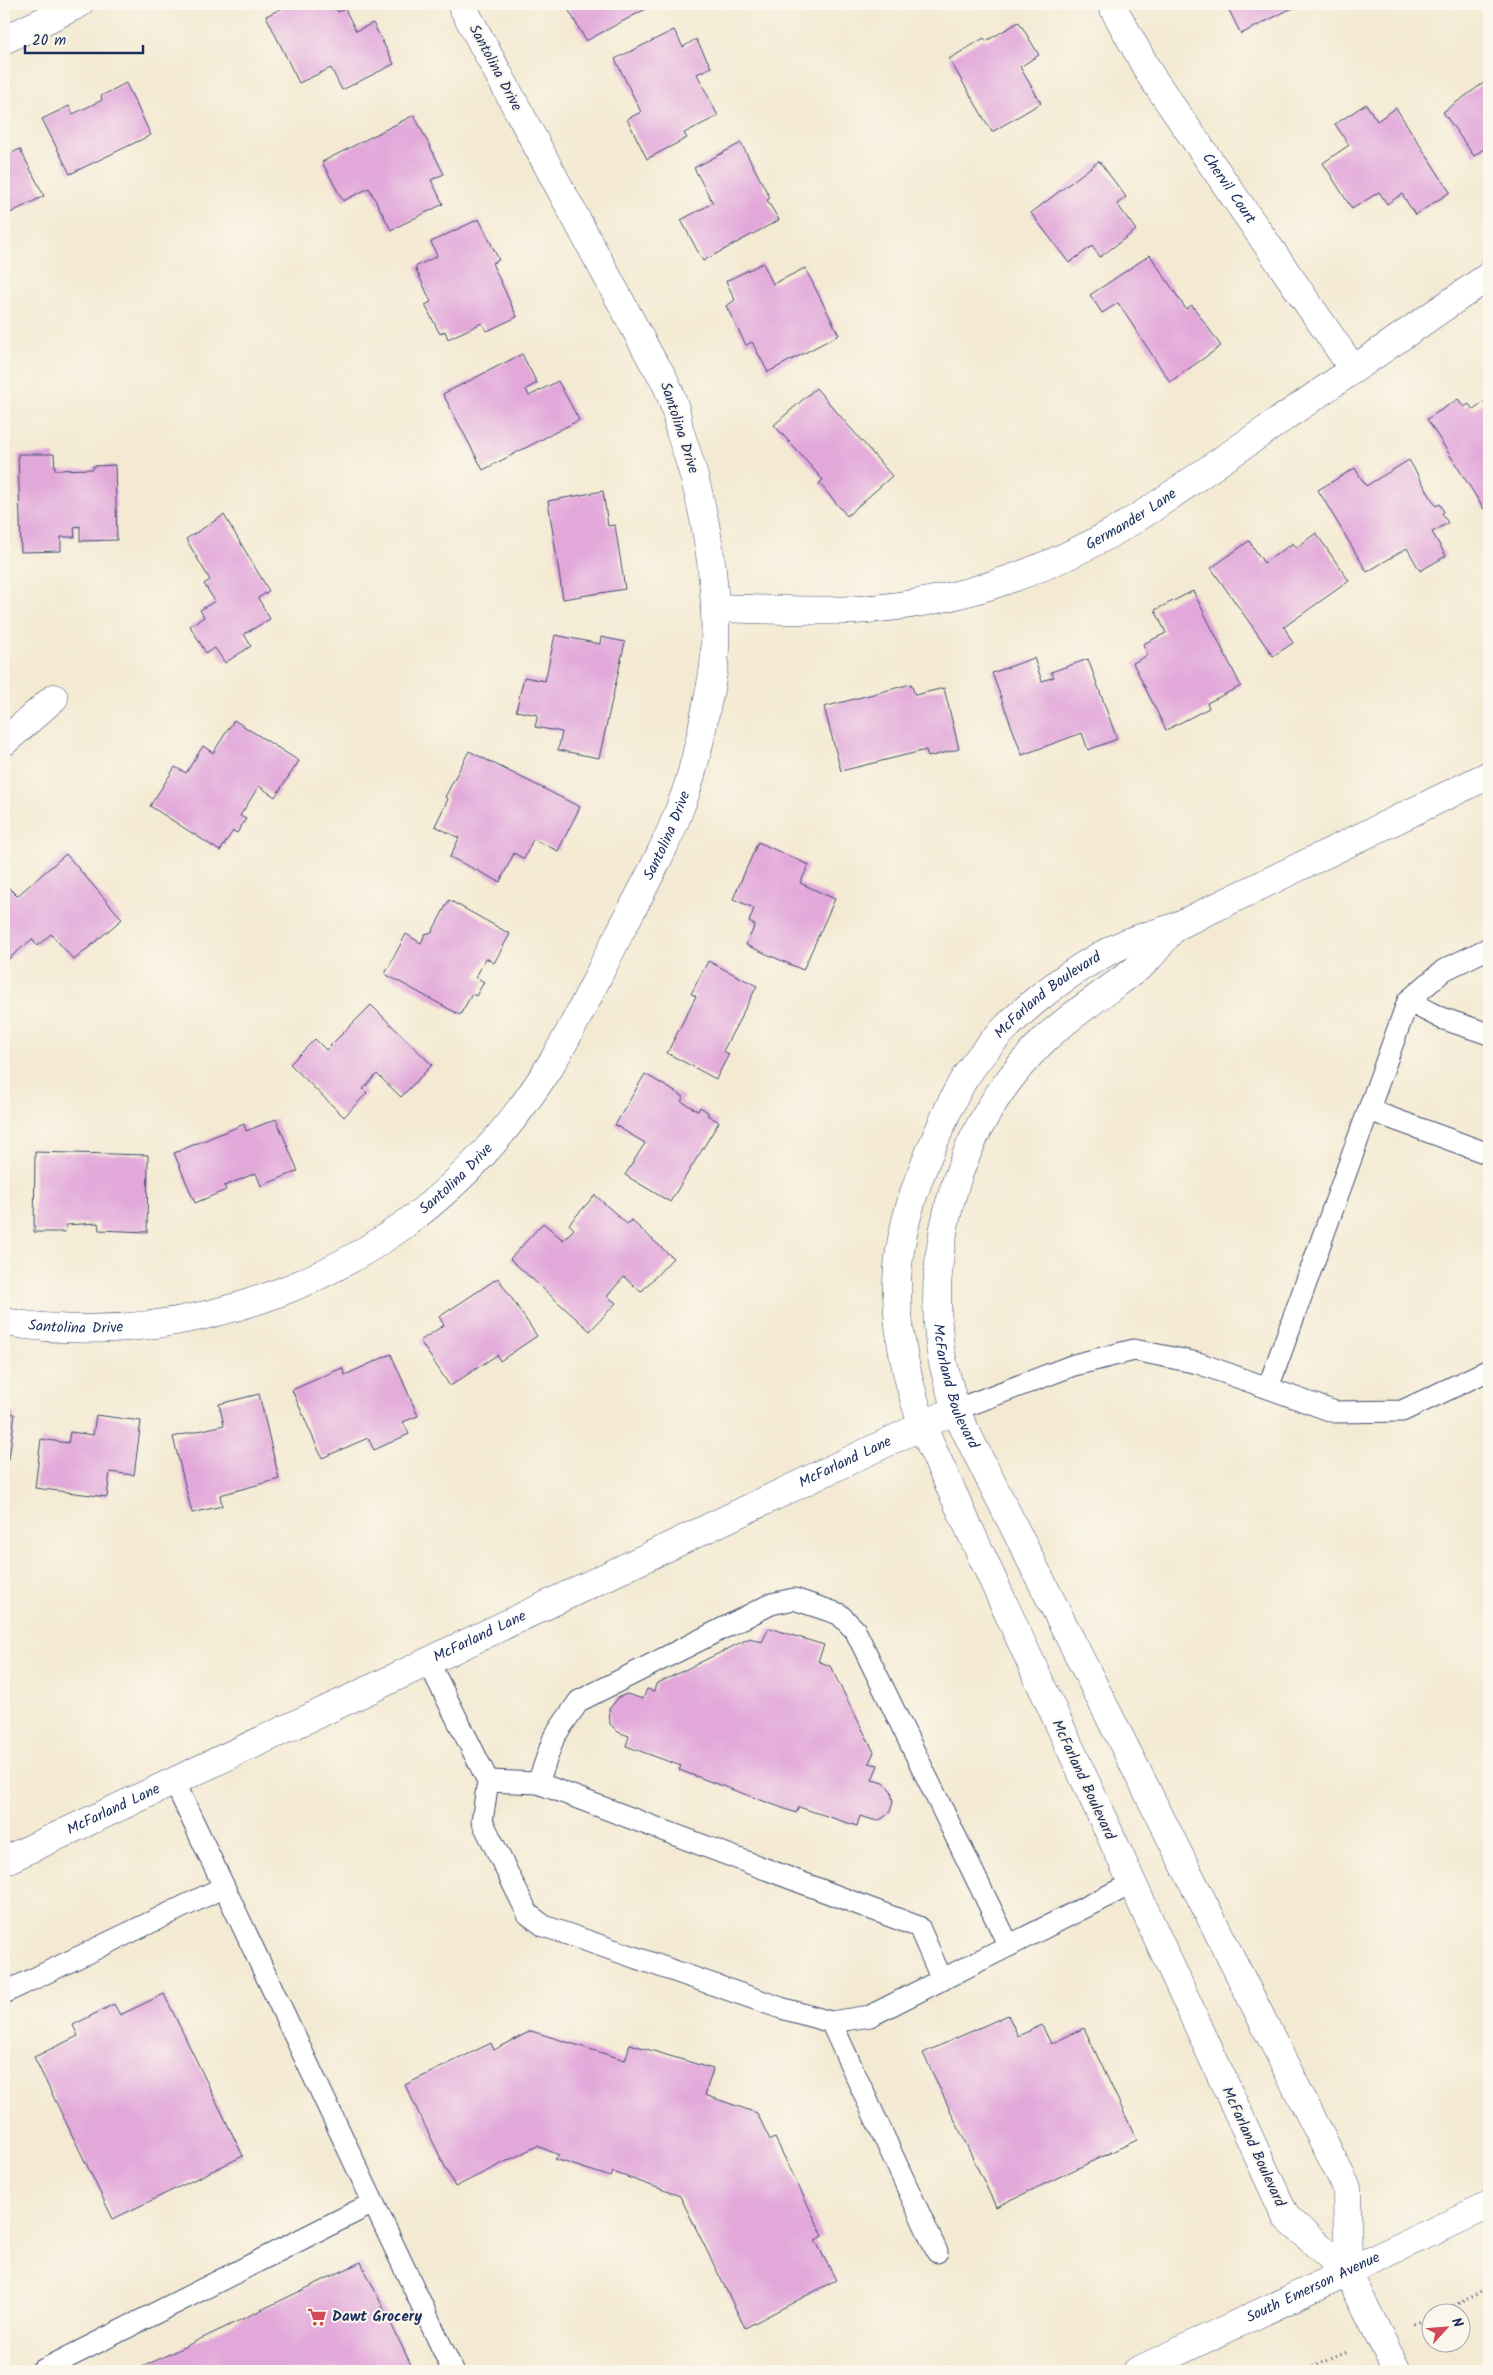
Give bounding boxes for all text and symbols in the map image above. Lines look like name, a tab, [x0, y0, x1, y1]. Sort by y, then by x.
street label: Santolina Drive	[462, 20, 528, 116]
scale bar	[25, 22, 142, 54]
text: 20 m	[32, 29, 66, 53]
street label: Chervil Court	[1195, 148, 1262, 229]
street label: Santolina Drive	[653, 379, 705, 477]
street label: Germander Lane	[1082, 482, 1182, 557]
street label: Santolina Drive	[637, 788, 697, 884]
street label: McFarland Boulevard	[989, 945, 1106, 1045]
street label: Santolina Drive	[414, 1138, 500, 1221]
street label: Santolina Drive	[27, 1313, 124, 1341]
street label: McFarland Boulevard	[926, 1323, 985, 1454]
street label: McFarland Lane	[795, 1430, 896, 1495]
street label: McFarland Lane	[429, 1604, 531, 1669]
street label: McFarland Boulevard	[1045, 1716, 1122, 1845]
street label: McFarland Lane	[63, 1777, 164, 1842]
street label: McFarland Boulevard	[1215, 2083, 1292, 2212]
street label: South Emerson Avenue	[1242, 2246, 1385, 2330]
north arrow	[1420, 2302, 1470, 2352]
place label: Dawt Grocery	[332, 2305, 422, 2329]
supermarket icon: Dawt Grocery	[306, 2306, 328, 2328]
text: N	[1445, 2314, 1469, 2332]

